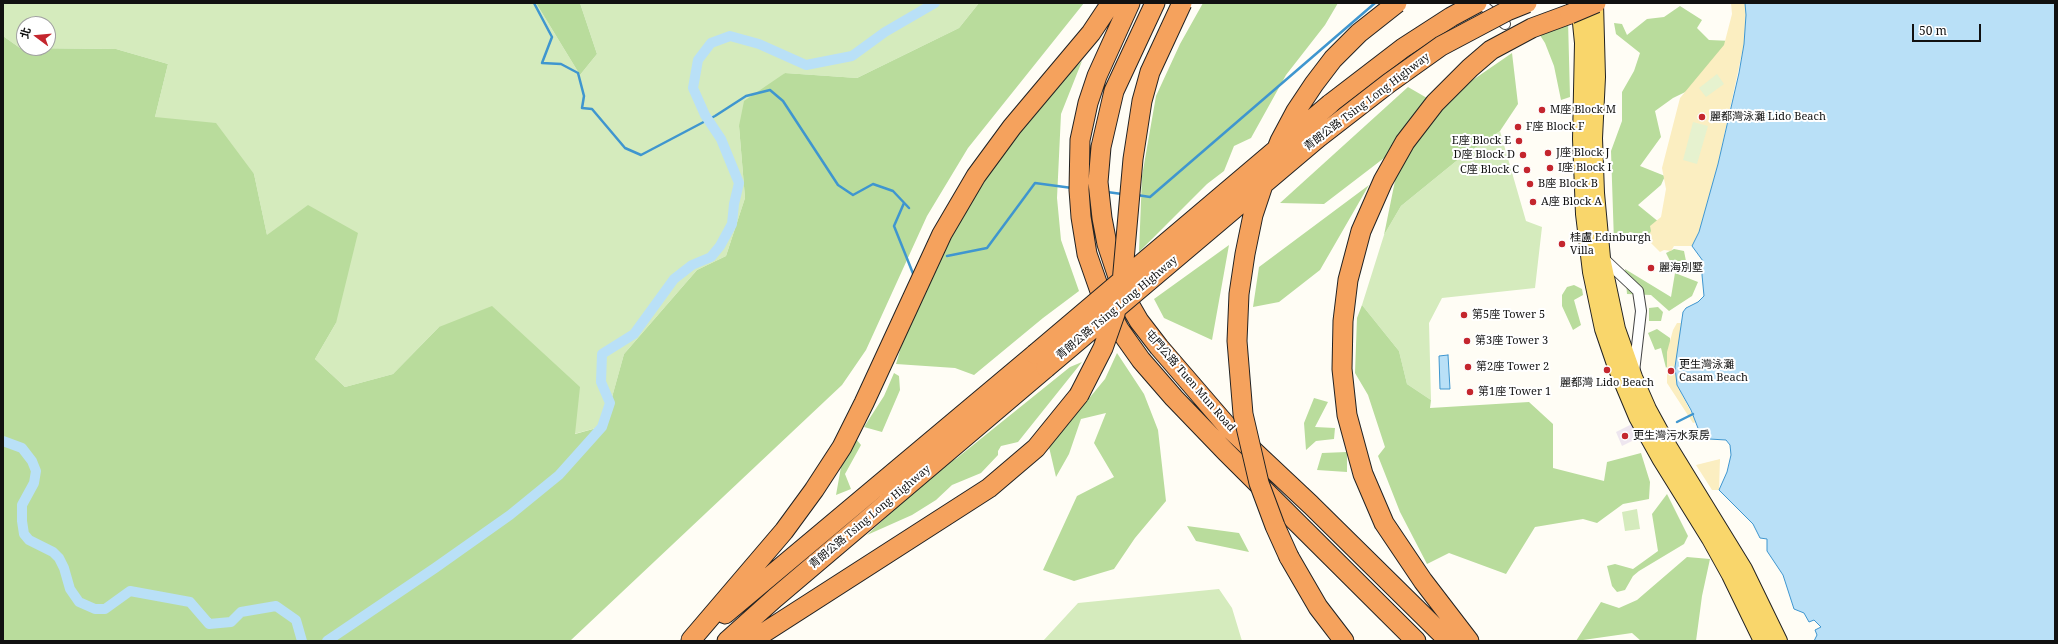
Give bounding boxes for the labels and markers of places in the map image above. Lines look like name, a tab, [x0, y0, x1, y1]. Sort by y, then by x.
place label: M座 Block M	[1550, 103, 1616, 117]
marker: M座 Block M	[1537, 105, 1547, 115]
place label: 麗都灣泳灘 Lido Beach	[1710, 110, 1826, 124]
marker: 麗都灣泳灘 Lido Beach	[1697, 112, 1707, 122]
place label: F座 Block F	[1526, 120, 1584, 134]
marker: F座 Block F	[1513, 122, 1523, 132]
place label: E座 Block E	[1452, 134, 1511, 148]
marker: E座 Block E	[1514, 136, 1524, 146]
place label: J座 Block J	[1556, 146, 1609, 160]
place label: D座 Block D	[1453, 148, 1515, 162]
marker: J座 Block J	[1543, 148, 1553, 158]
marker: D座 Block D	[1518, 150, 1528, 160]
place label: I座 Block I	[1558, 161, 1612, 175]
place label: C座 Block C	[1460, 163, 1519, 177]
marker: I座 Block I	[1545, 163, 1555, 173]
marker: C座 Block C	[1522, 165, 1532, 175]
place label: B座 Block B	[1538, 177, 1598, 191]
marker: B座 Block B	[1525, 179, 1535, 189]
place label: A座 Block A	[1541, 195, 1602, 209]
marker: A座 Block A	[1528, 197, 1538, 207]
place label: 桂盧 Edinburgh Villa	[1570, 231, 1651, 257]
marker: 桂盧 Edinburgh Villa	[1557, 239, 1567, 249]
place label: 麗海別墅	[1659, 261, 1703, 275]
marker: 麗海別墅	[1646, 263, 1656, 273]
place label: 第5座 Tower 5	[1472, 308, 1545, 322]
marker: 第5座 Tower 5	[1459, 310, 1469, 320]
place label: 第3座 Tower 3	[1475, 334, 1548, 348]
marker: 第3座 Tower 3	[1462, 336, 1472, 346]
place label: 更生灣泳灘 Casam Beach	[1679, 358, 1748, 384]
place label: 第2座 Tower 2	[1476, 360, 1549, 374]
marker: 第2座 Tower 2	[1463, 362, 1473, 372]
marker: 麗都灣 Lido Beach	[1602, 365, 1612, 375]
marker: 更生灣泳灘 Casam Beach	[1666, 366, 1676, 376]
place label: 麗都灣 Lido Beach	[1560, 376, 1654, 390]
place label: 第1座 Tower 1	[1478, 385, 1551, 399]
marker: 第1座 Tower 1	[1465, 387, 1475, 397]
place label: 更生灣污水泵房	[1633, 429, 1710, 443]
marker: 更生灣污水泵房	[1620, 431, 1630, 441]

